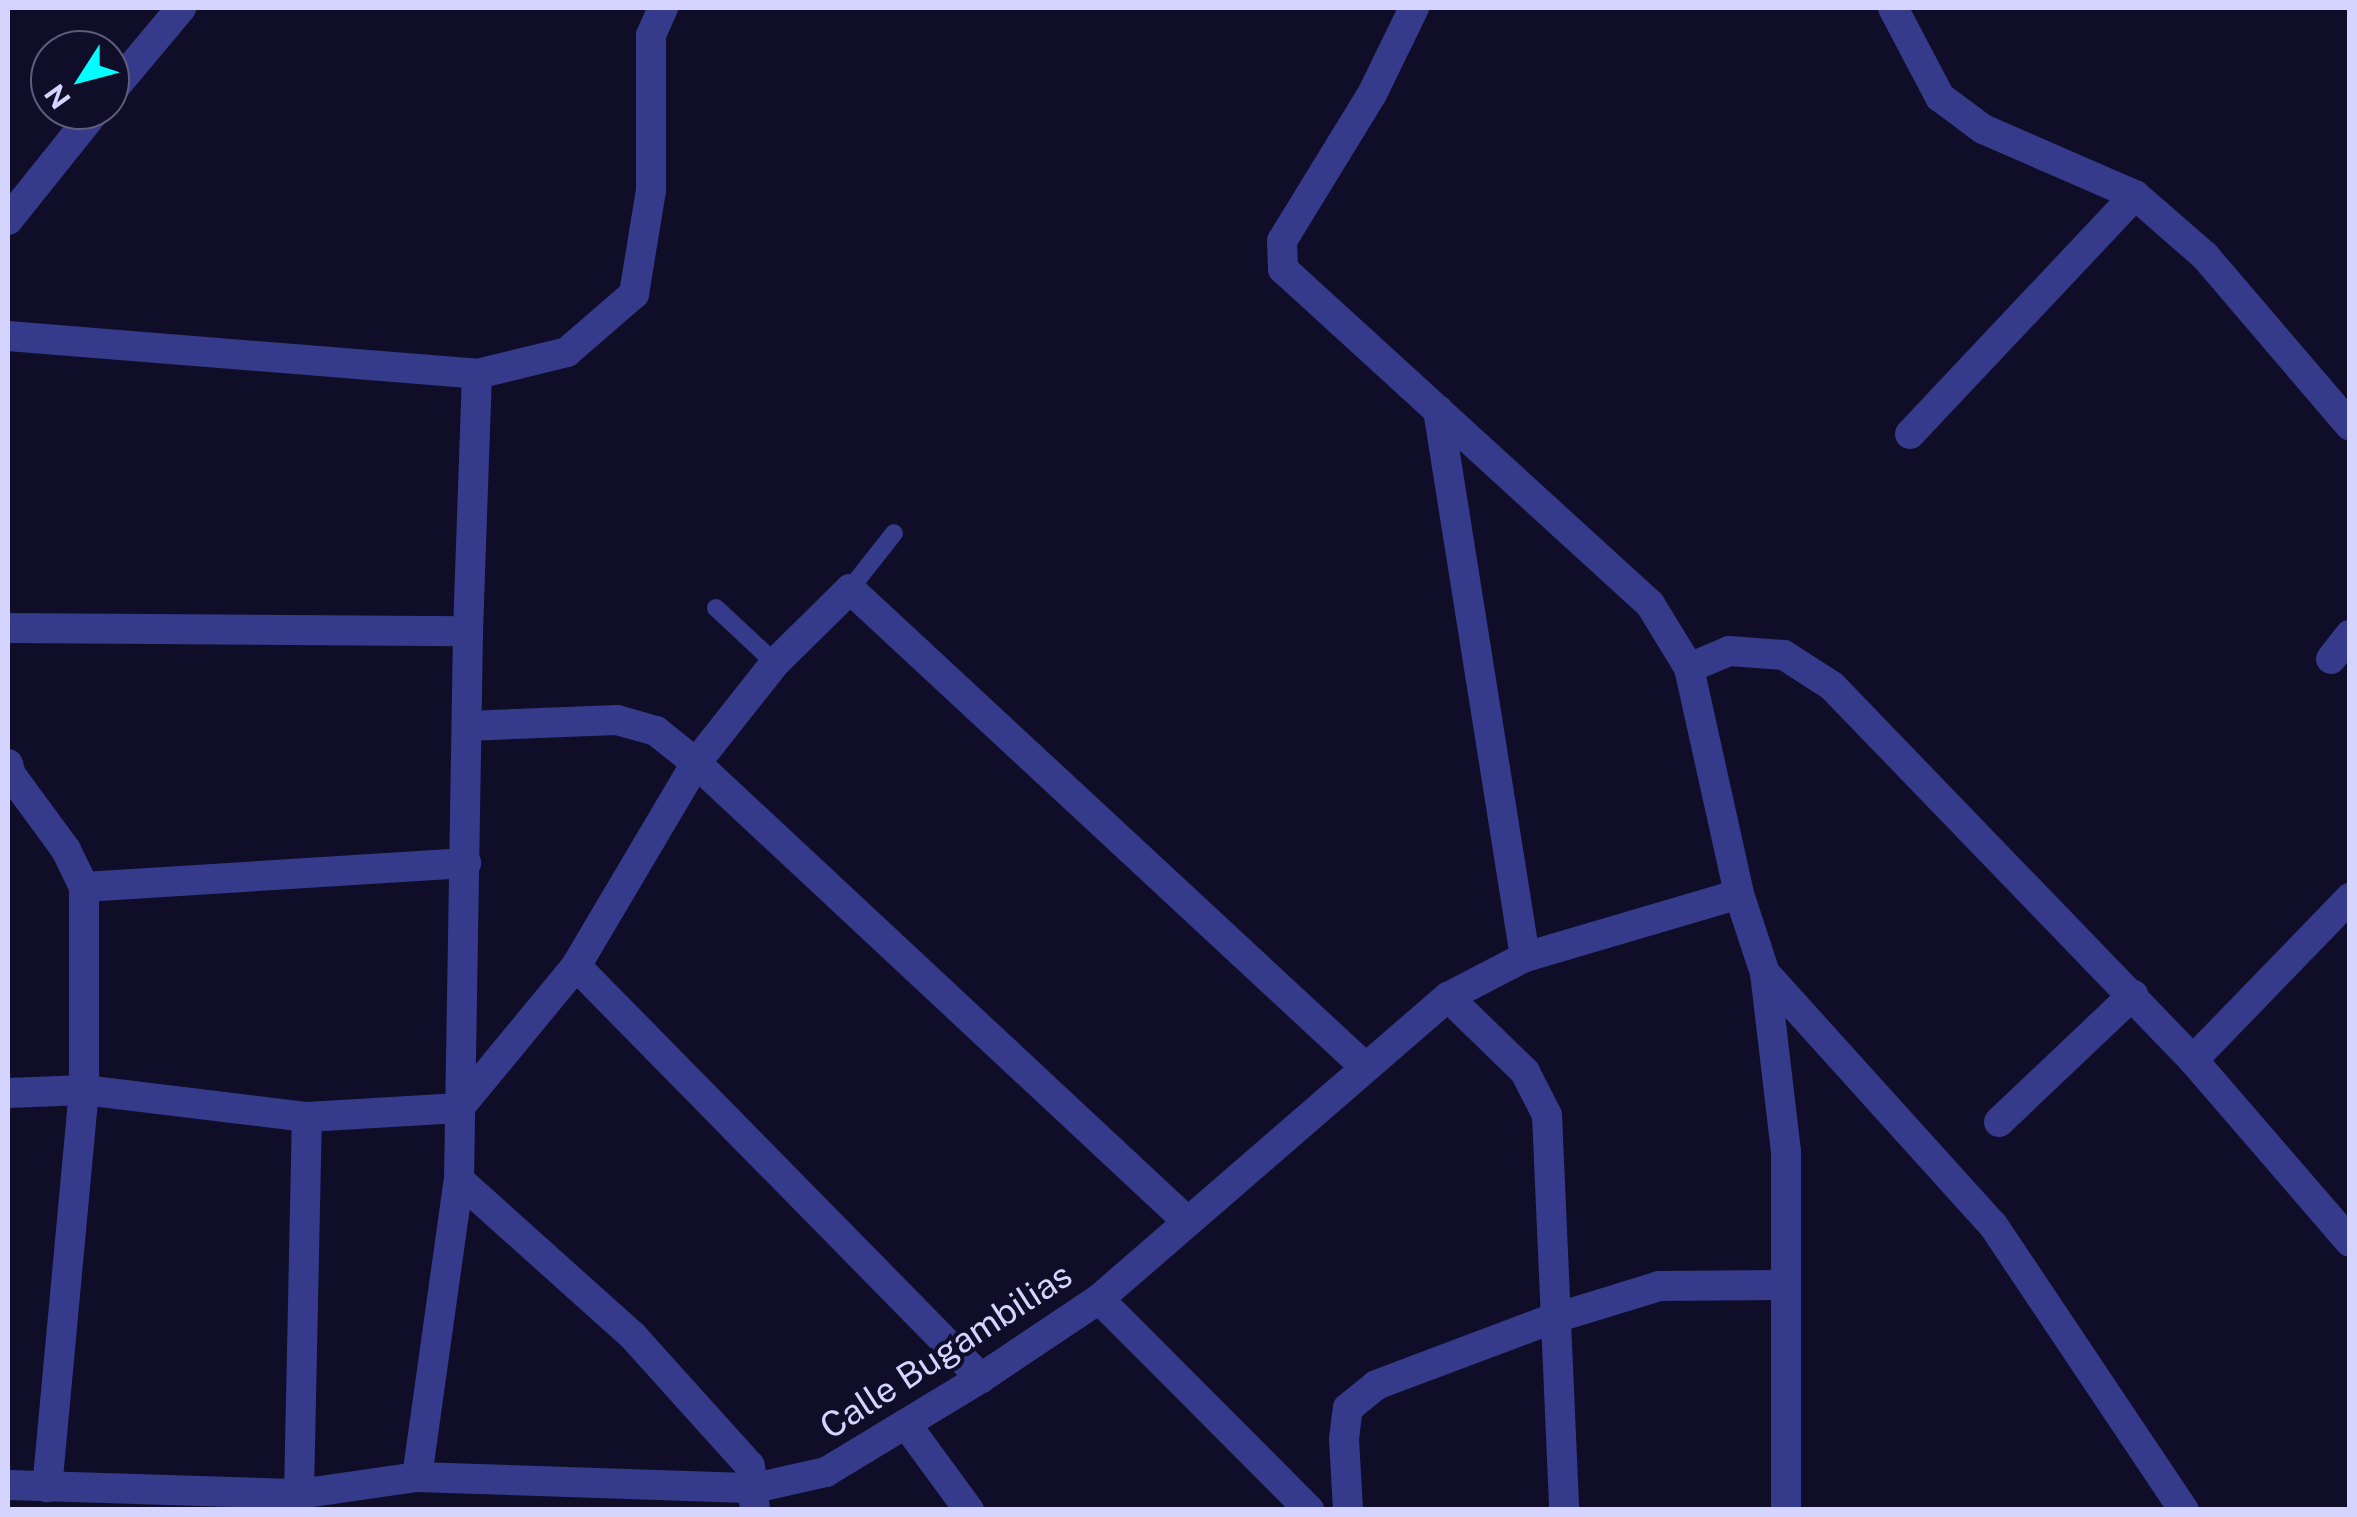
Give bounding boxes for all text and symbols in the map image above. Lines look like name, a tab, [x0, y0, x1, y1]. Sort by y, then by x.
north arrow	[30, 30, 130, 130]
text: N	[37, 78, 77, 115]
street label: Calle Bugambilias	[812, 1254, 1080, 1448]

